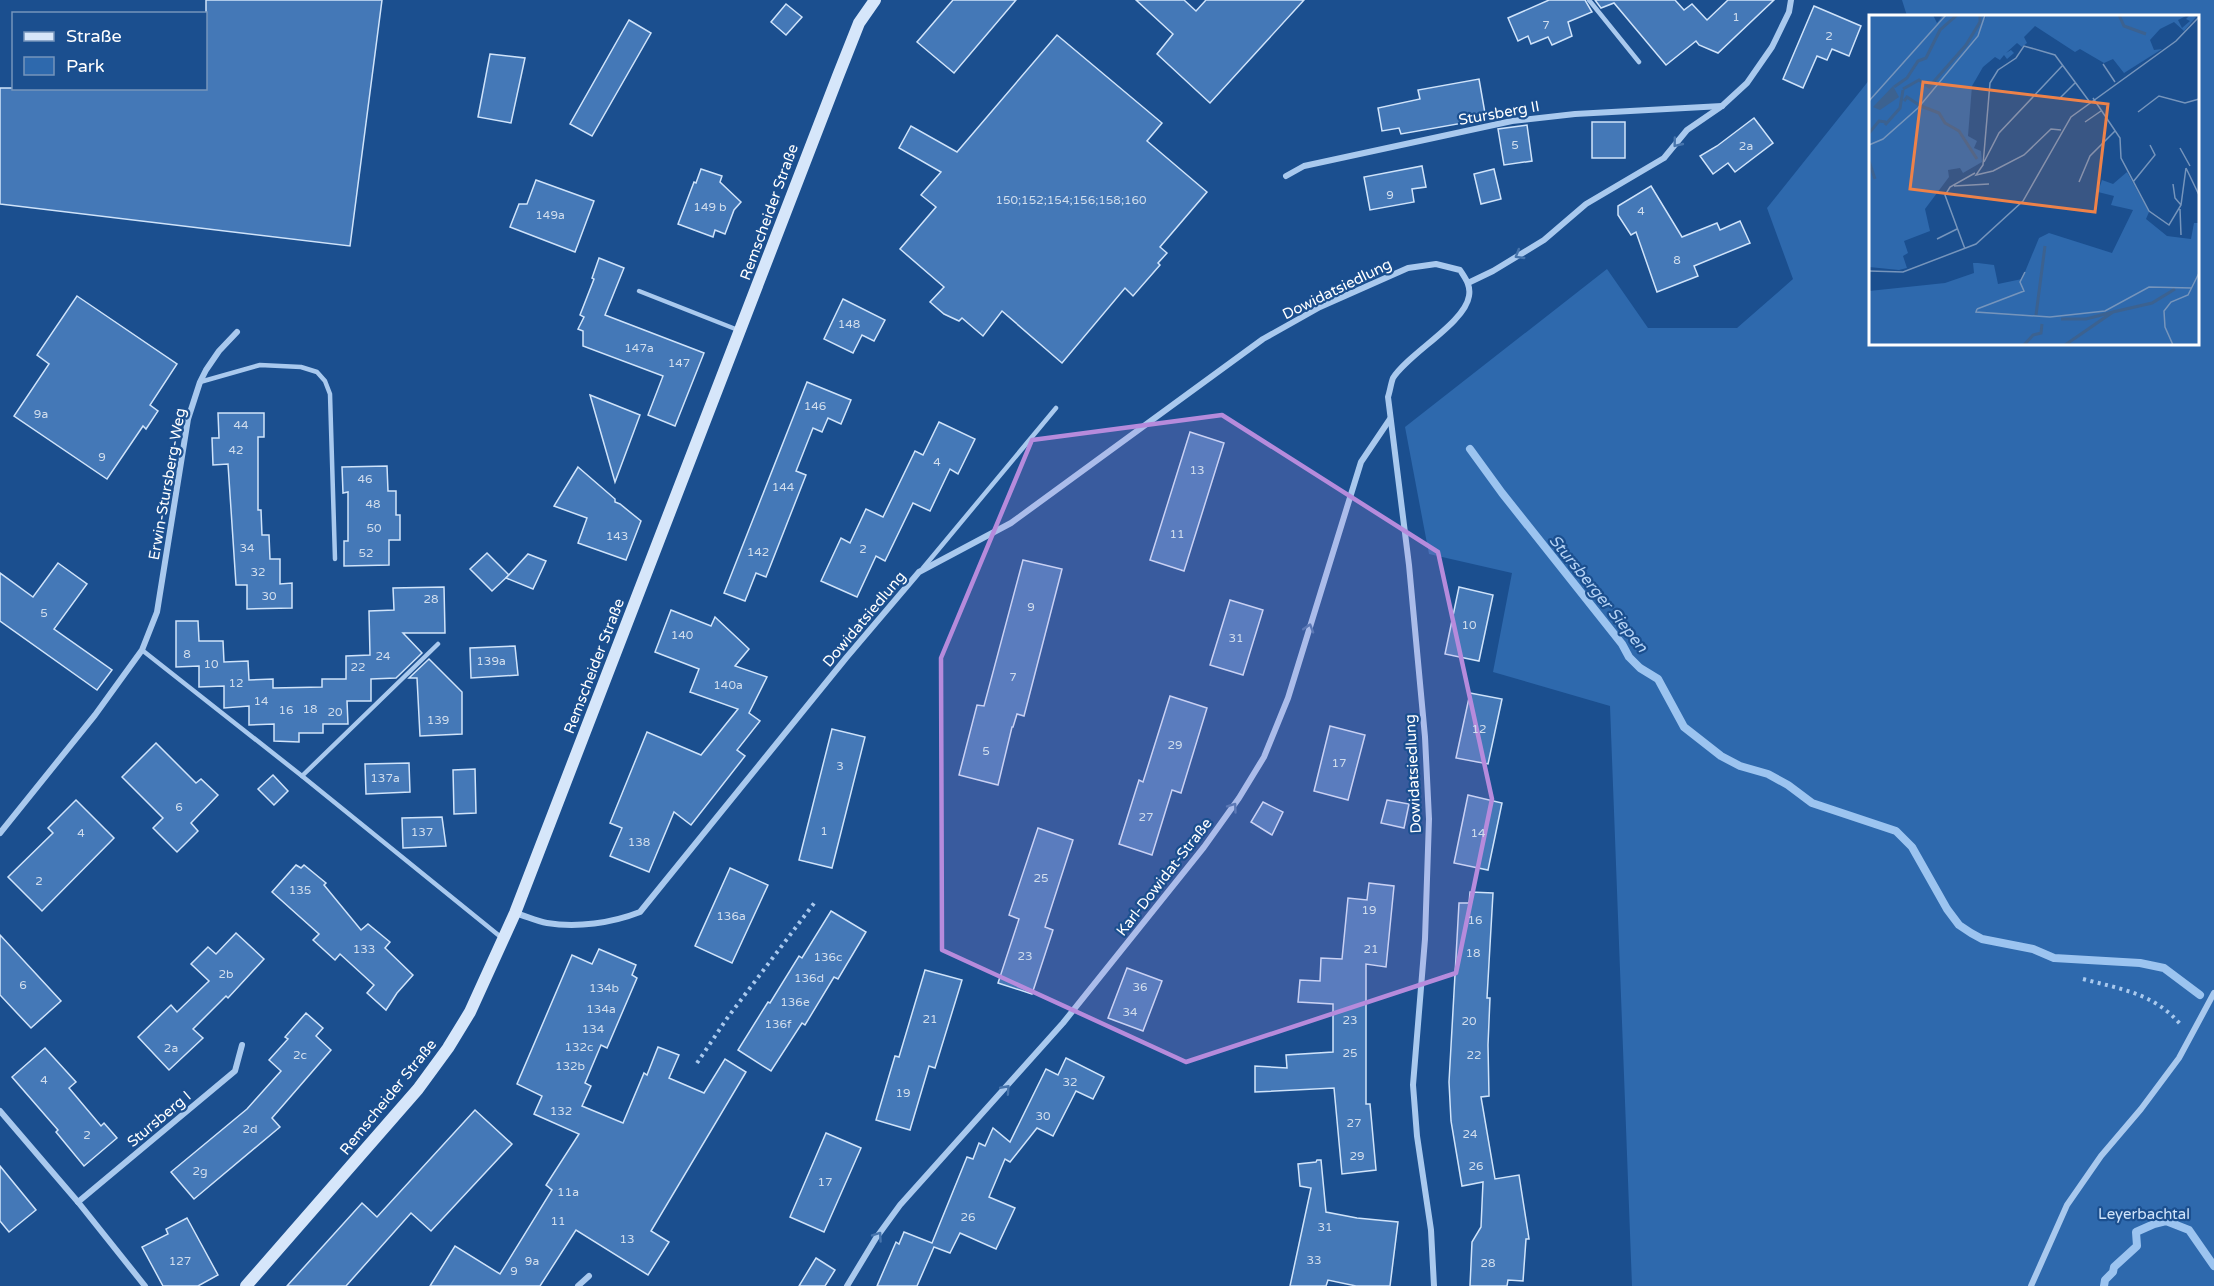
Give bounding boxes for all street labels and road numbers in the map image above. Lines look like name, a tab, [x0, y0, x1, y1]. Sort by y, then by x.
street label: Stursberg II	[1457, 97, 1541, 129]
street label: Remscheider Straße	[736, 141, 802, 283]
street label: Dowidatsiedlung	[1279, 255, 1395, 323]
street label: Erwin-Stursberg-Weg	[145, 407, 189, 561]
street label: Dowidatsiedlung	[819, 567, 909, 671]
street label: Remscheider Straße	[560, 596, 628, 736]
street label: Dowidatsiedlung	[1401, 714, 1425, 834]
street label: Karl-Dowidat-Straße	[1112, 815, 1216, 939]
street label: Remscheider Straße	[336, 1036, 440, 1158]
street label: Stursberg I	[123, 1087, 195, 1151]

